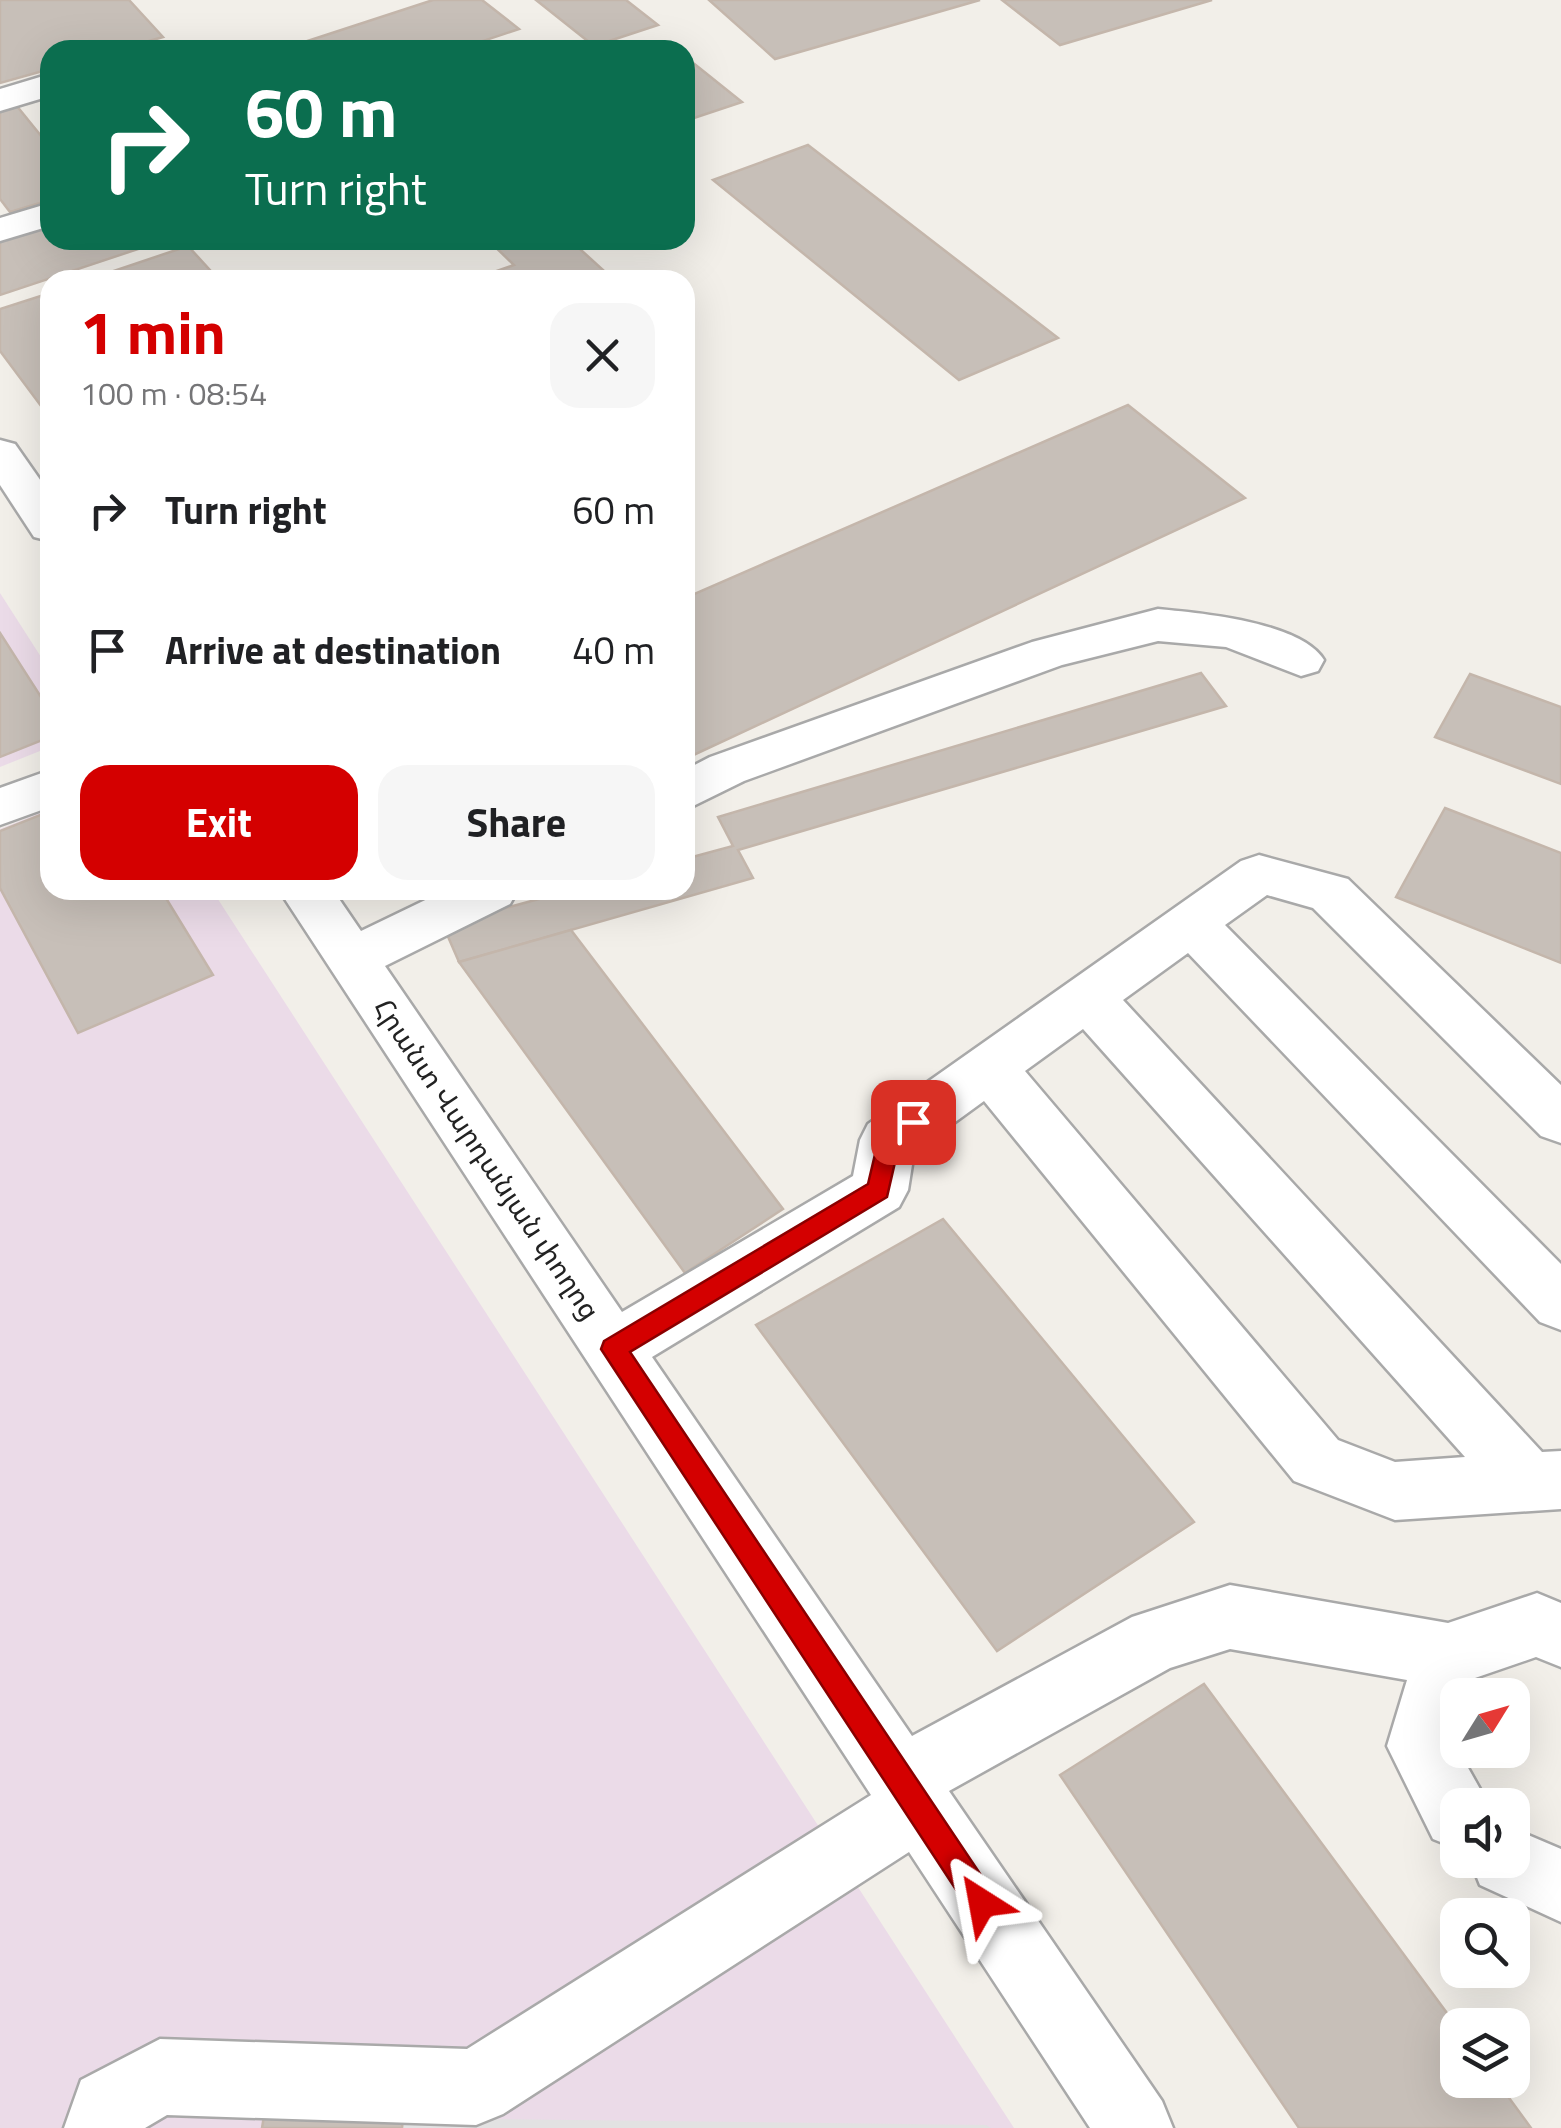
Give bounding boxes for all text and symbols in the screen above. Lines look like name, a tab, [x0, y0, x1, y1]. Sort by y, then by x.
text: 60 m	[245, 58, 398, 164]
icon: right	[80, 80, 210, 210]
text: Turn right	[245, 154, 427, 222]
text: 1 min	[80, 286, 226, 377]
button: close	[550, 303, 655, 408]
text: 100 m · 08:54	[80, 369, 267, 417]
text: Turn right	[165, 481, 327, 539]
text: 60 m	[572, 481, 655, 539]
icon: right	[80, 483, 135, 538]
text: Arrive at destination	[165, 621, 501, 679]
text: 40 m	[572, 621, 655, 679]
icon: arrive	[80, 623, 135, 678]
button: Exit	[80, 765, 358, 880]
button: Share	[378, 765, 655, 880]
street label: Հրանտ Վարդանյան փողոց	[363, 989, 611, 1328]
pin	[871, 1080, 956, 1165]
icon: arrive	[886, 1095, 941, 1150]
north arrow	[1440, 1678, 1530, 1768]
map controls	[1440, 1678, 1530, 2098]
button: sound	[1440, 1788, 1530, 1878]
position arrow	[930, 1851, 1034, 1955]
button: search	[1440, 1898, 1530, 1988]
button: layers	[1440, 2008, 1530, 2098]

